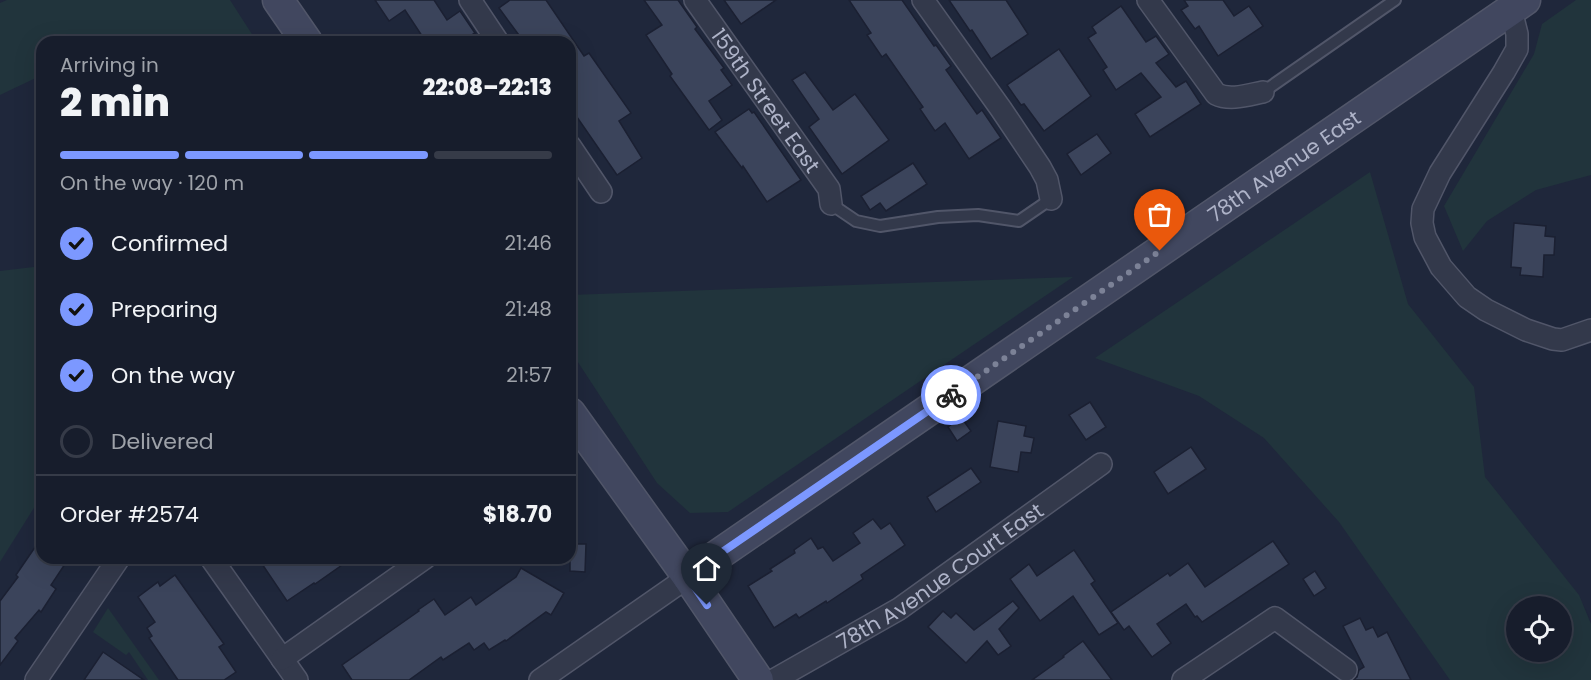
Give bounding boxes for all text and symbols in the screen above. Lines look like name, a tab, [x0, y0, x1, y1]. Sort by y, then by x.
street label: 159th Street East	[705, 22, 827, 178]
text: Arriving in	[60, 51, 159, 79]
text: 22:08–22:13	[423, 72, 552, 103]
text: 2 min	[60, 75, 170, 130]
street label: 78th Avenue East	[1202, 103, 1366, 229]
text: On the way · 120 m	[60, 169, 244, 197]
pin	[1134, 189, 1185, 251]
icon: bag	[1143, 198, 1176, 231]
icon: check	[60, 227, 93, 260]
text: Confirmed	[111, 228, 228, 259]
text: 21:46	[505, 229, 552, 257]
icon: check	[60, 293, 93, 326]
text: Preparing	[111, 294, 218, 325]
text: 21:48	[505, 295, 552, 323]
icon: check	[60, 359, 93, 392]
text: On the way	[111, 360, 235, 391]
text: 21:57	[506, 361, 552, 389]
courier	[921, 365, 981, 425]
icon: bike	[935, 379, 968, 412]
text: Delivered	[111, 426, 214, 457]
street label: 78th Avenue Court East	[831, 496, 1049, 656]
text: Order #2574	[60, 499, 199, 530]
text: $18.70	[483, 499, 552, 530]
pin	[681, 543, 732, 605]
icon: home	[690, 552, 723, 585]
map controls	[1506, 596, 1572, 662]
button: locate	[1506, 596, 1572, 662]

